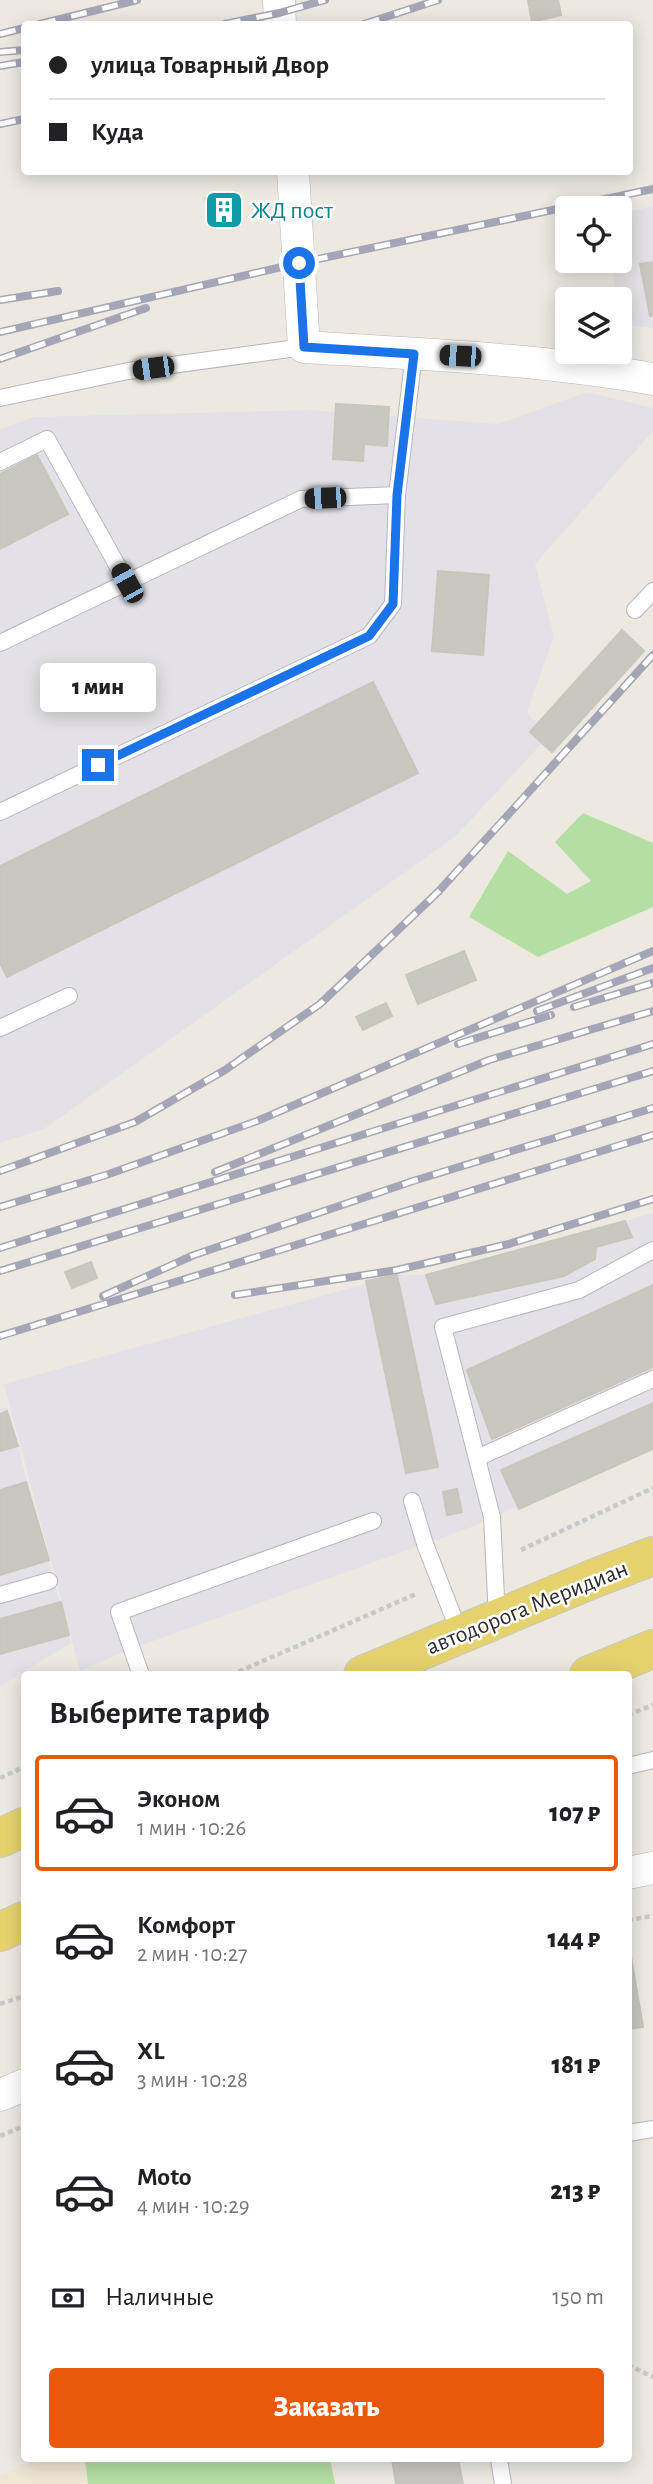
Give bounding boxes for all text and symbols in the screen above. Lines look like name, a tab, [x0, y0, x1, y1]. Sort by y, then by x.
text: улица Товарный Двор	[91, 52, 329, 78]
text: Куда	[91, 119, 144, 145]
building icon: ЖД пост	[203, 189, 245, 231]
map controls	[555, 196, 632, 364]
button: locate	[555, 196, 632, 273]
place label: ЖД пост	[251, 199, 333, 223]
route start	[283, 247, 315, 279]
button: layers	[555, 287, 632, 364]
car	[439, 344, 482, 368]
car	[131, 355, 176, 381]
car	[304, 487, 347, 509]
car	[108, 560, 147, 606]
callout: 1 мин	[40, 664, 156, 712]
text: 1 мин	[72, 676, 124, 699]
route end	[82, 749, 114, 781]
street label: автодорога Меридиан	[423, 1556, 632, 1659]
text: Выберите тариф	[49, 1697, 270, 1729]
icon: car	[53, 1782, 116, 1845]
text: Эконом	[137, 1786, 220, 1812]
text: 107 ₽	[549, 1800, 600, 1826]
text: 1 мин · 10:26	[137, 1817, 246, 1840]
icon: car	[53, 1908, 116, 1971]
text: Комфорт	[137, 1912, 235, 1938]
text: 144 ₽	[547, 1926, 600, 1952]
text: 2 мин · 10:27	[137, 1943, 248, 1966]
icon: car	[53, 2034, 116, 2097]
text: XL	[137, 2038, 164, 2064]
text: 181 ₽	[552, 2052, 600, 2078]
text: 3 мин · 10:28	[137, 2069, 248, 2092]
icon: car	[53, 2160, 116, 2223]
text: Moto	[137, 2164, 192, 2190]
text: 213 ₽	[550, 2178, 600, 2204]
text: 4 мин · 10:29	[137, 2195, 250, 2218]
icon: cash	[49, 2279, 87, 2317]
text: Наличные	[105, 2284, 214, 2310]
text: 150 m	[552, 2286, 604, 2309]
button: Заказать	[49, 2368, 604, 2448]

